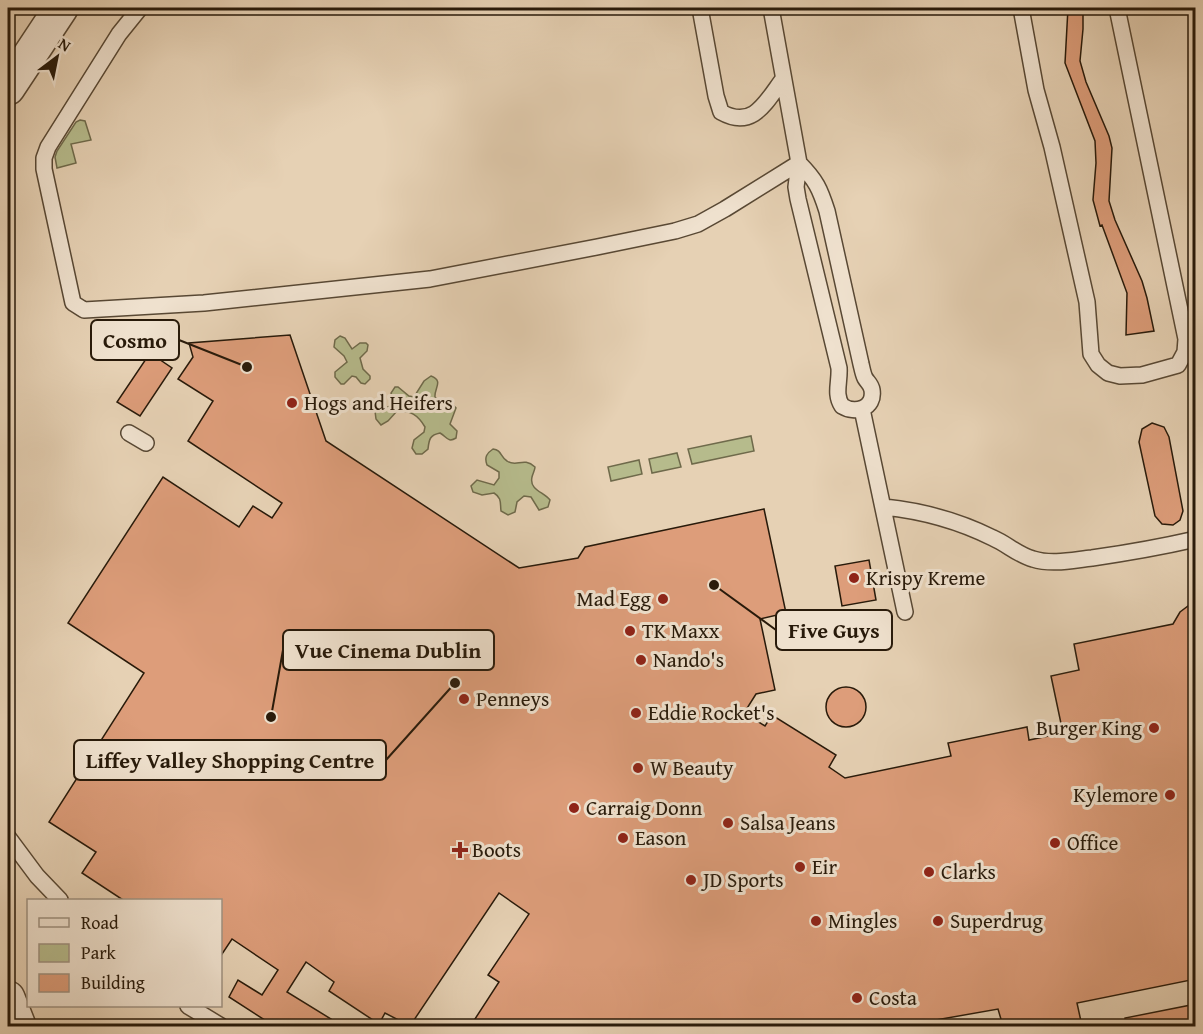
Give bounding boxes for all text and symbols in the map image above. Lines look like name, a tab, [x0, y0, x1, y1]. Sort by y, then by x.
north arrow	[27, 27, 87, 87]
text: N	[54, 31, 76, 57]
callout: Cosmo	[91, 320, 179, 360]
text: Cosmo	[103, 324, 167, 356]
place label: Hogs and Heifers	[304, 387, 453, 418]
marker: Hogs and Heifers	[285, 396, 299, 410]
place label: Krispy Kreme	[866, 562, 986, 593]
marker: Krispy Kreme	[847, 571, 861, 585]
place label: Mad Egg	[577, 583, 652, 614]
marker: Mad Egg	[656, 592, 670, 606]
callout: Five Guys	[776, 610, 892, 650]
text: Five Guys	[788, 614, 880, 646]
place label: TK Maxx	[642, 615, 720, 646]
marker: TK Maxx	[623, 624, 637, 638]
callout: Vue Cinema Dublin	[283, 630, 494, 670]
text: Vue Cinema Dublin	[295, 634, 481, 666]
place label: Nando's	[653, 644, 724, 675]
marker: Nando's	[634, 653, 648, 667]
place label: Penneys	[476, 683, 549, 714]
marker: Penneys	[457, 692, 471, 706]
place label: Eddie Rocket's	[648, 697, 774, 728]
marker: Eddie Rocket's	[629, 706, 643, 720]
place label: Burger King	[1036, 712, 1143, 743]
marker: Burger King	[1147, 721, 1161, 735]
callout: Liffey Valley Shopping Centre	[74, 740, 386, 780]
text: Liffey Valley Shopping Centre	[86, 744, 374, 776]
place label: W Beauty	[650, 752, 734, 783]
marker: W Beauty	[631, 761, 645, 775]
place label: Kylemore	[1073, 779, 1158, 810]
marker: Kylemore	[1163, 788, 1177, 802]
place label: Carraig Donn	[586, 792, 703, 823]
marker: Carraig Donn	[567, 801, 581, 815]
place label: Salsa Jeans	[740, 807, 835, 838]
marker: Salsa Jeans	[721, 816, 735, 830]
place label: Eason	[635, 822, 687, 853]
place label: Office	[1067, 827, 1118, 858]
marker: Eason	[616, 831, 630, 845]
place label: Boots	[472, 834, 521, 865]
marker: Office	[1048, 836, 1062, 850]
marker: Boots	[453, 843, 467, 857]
place label: Eir	[812, 851, 838, 882]
place label: Clarks	[941, 856, 996, 887]
marker: Eir	[793, 860, 807, 874]
place label: JD Sports	[700, 864, 784, 895]
marker: Clarks	[922, 865, 936, 879]
marker: JD Sports	[684, 873, 698, 887]
legend	[27, 899, 222, 1007]
place label: Mingles	[828, 905, 897, 936]
place label: Superdrug	[950, 905, 1043, 936]
text: Road	[81, 909, 119, 936]
marker: Mingles	[809, 914, 823, 928]
marker: Superdrug	[931, 914, 945, 928]
text: Park	[81, 939, 117, 966]
text: Building	[81, 969, 145, 996]
place label: Costa	[869, 982, 917, 1013]
marker: Costa	[850, 991, 864, 1005]

